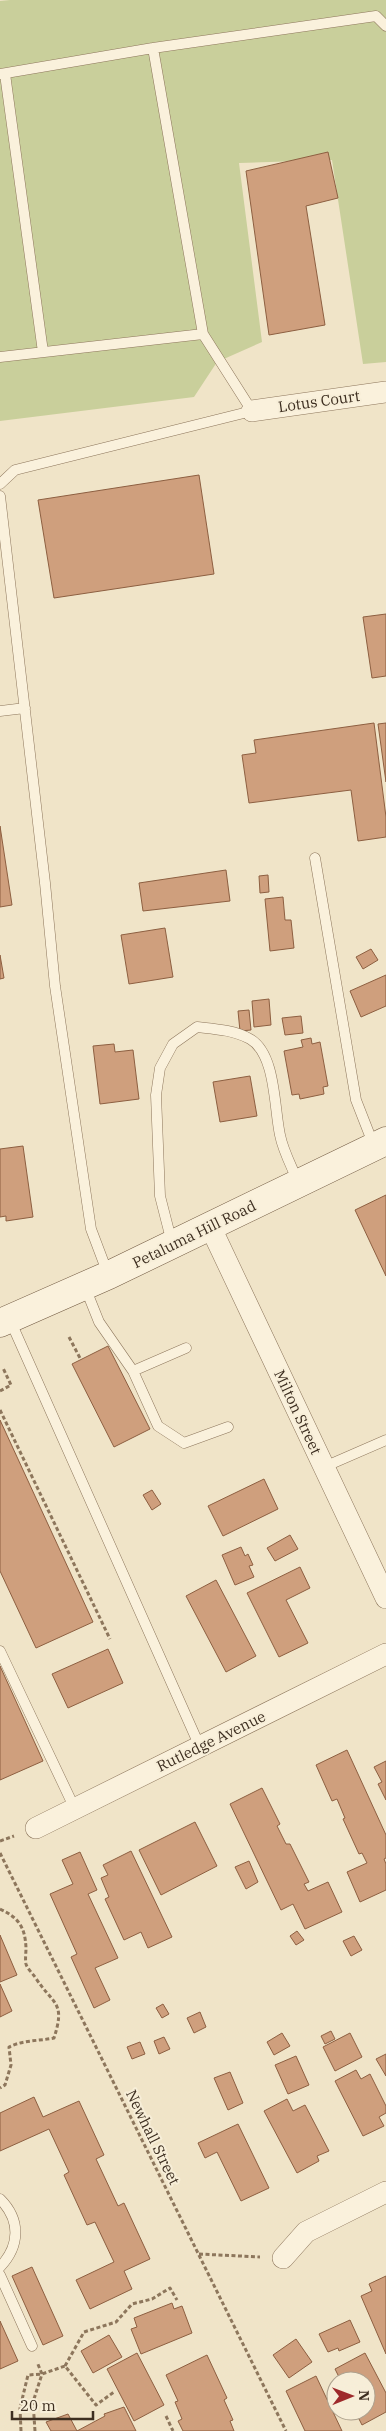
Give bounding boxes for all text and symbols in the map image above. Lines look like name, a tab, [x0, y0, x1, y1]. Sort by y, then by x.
street label: Lotus Court	[277, 386, 361, 416]
street label: Petaluma Hill Road	[129, 1196, 259, 1272]
street label: Milton Street	[270, 1367, 326, 1457]
street label: Rutledge Avenue	[153, 1706, 269, 1776]
street label: Newhall Street	[122, 2086, 184, 2188]
north arrow	[326, 2371, 376, 2421]
scale bar	[12, 2388, 94, 2420]
text: N	[355, 2390, 373, 2401]
text: 20 m	[20, 2396, 56, 2415]

